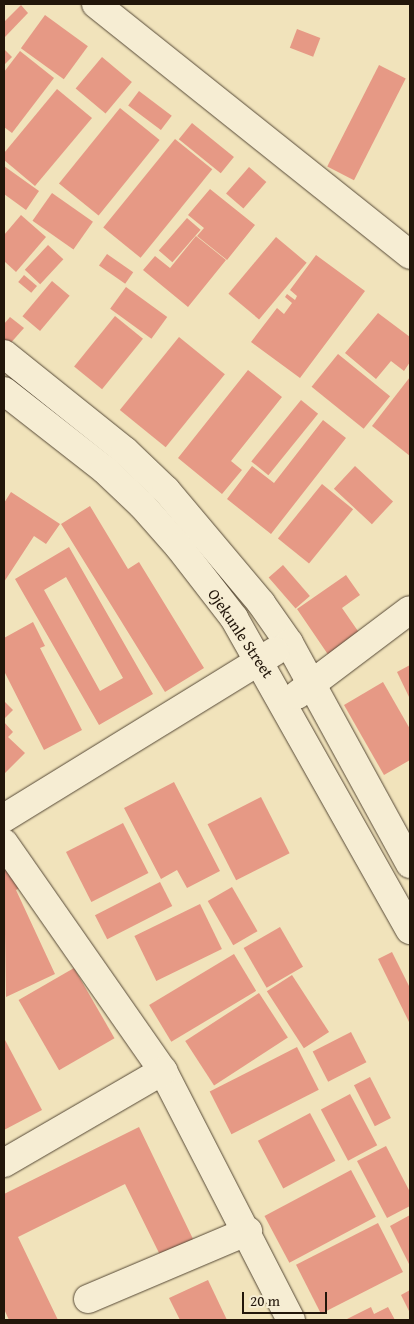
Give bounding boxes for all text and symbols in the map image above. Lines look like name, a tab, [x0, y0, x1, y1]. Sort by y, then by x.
street label: Ojekunle Street	[204, 585, 278, 681]
scale bar	[244, 1282, 329, 1314]
text: 20 m	[250, 1290, 280, 1311]

